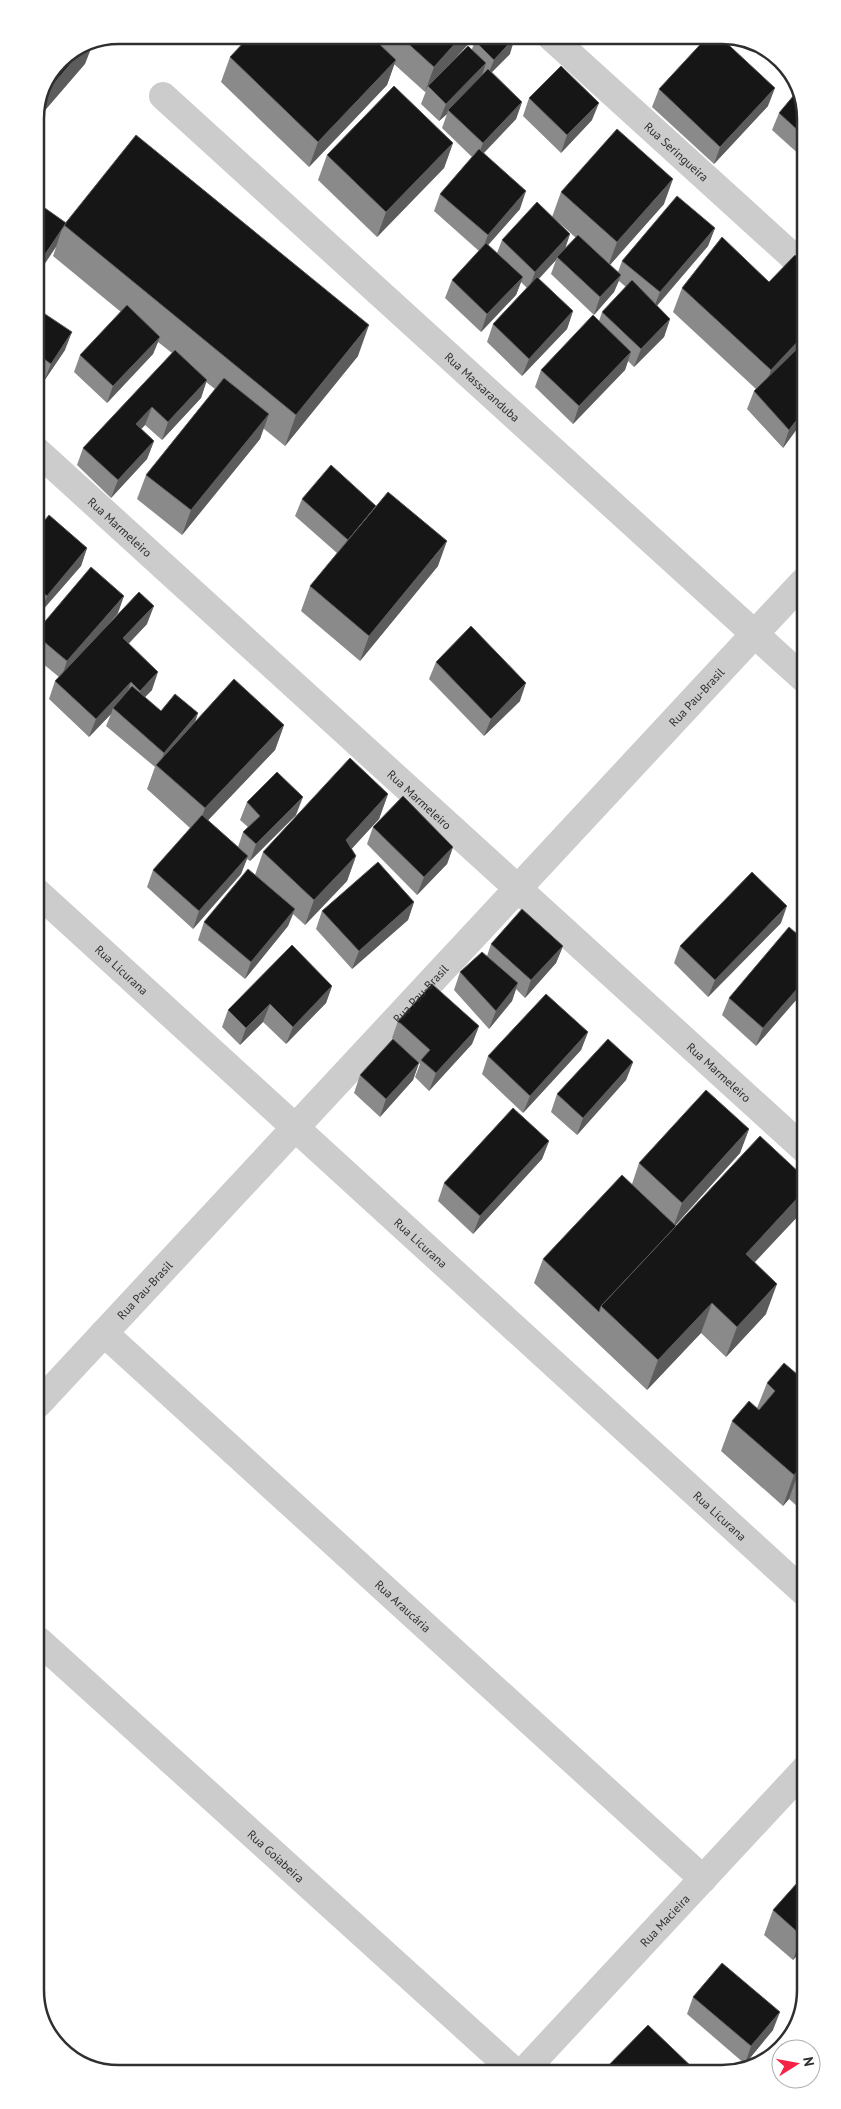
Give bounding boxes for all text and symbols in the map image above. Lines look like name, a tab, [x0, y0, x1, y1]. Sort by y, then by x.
street label: Rua Seringueira	[642, 118, 712, 184]
street label: Rua Massaranduba	[442, 349, 523, 425]
street label: Rua Marmeleiro	[85, 494, 155, 560]
street label: Rua Pau-Brasil	[665, 664, 727, 729]
street label: Rua Marmeleiro	[385, 766, 455, 832]
street label: Rua Licurana	[92, 942, 152, 998]
street label: Rua Pau-Brasil	[389, 961, 451, 1026]
street label: Rua Marmeleiro	[684, 1039, 755, 1105]
street label: Rua Licurana	[391, 1215, 451, 1271]
street label: Rua Pau-Brasil	[113, 1257, 176, 1322]
street label: Rua Licurana	[691, 1488, 750, 1544]
street label: Rua Araucária	[372, 1577, 434, 1635]
street label: Rua Goiabeira	[245, 1826, 308, 1885]
street label: Rua Macieira	[636, 1891, 692, 1950]
north arrow	[771, 2039, 821, 2089]
text: N	[799, 2055, 818, 2068]

